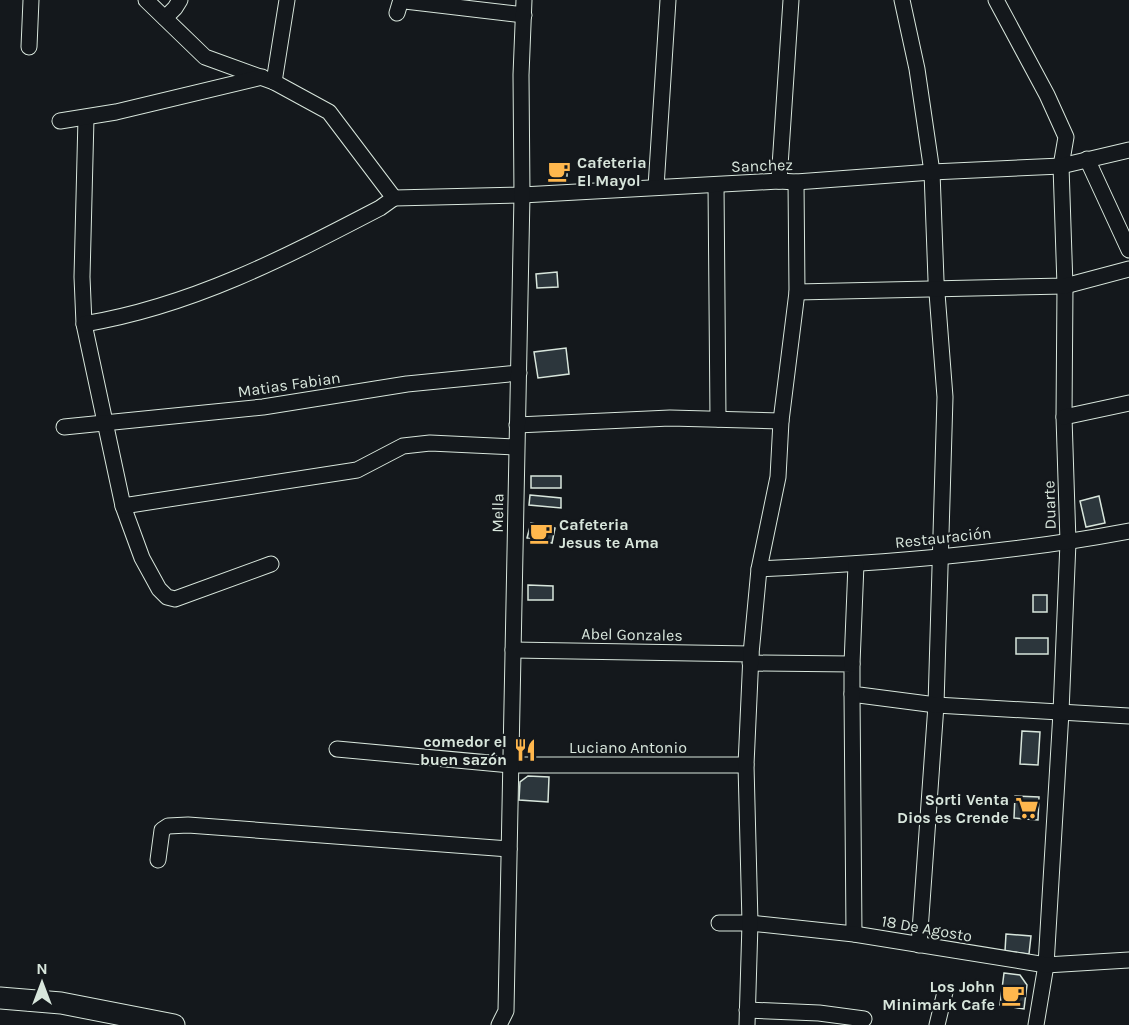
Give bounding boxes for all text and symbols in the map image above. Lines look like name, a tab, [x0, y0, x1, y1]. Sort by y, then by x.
place label: Cafeteria El Mayol	[577, 153, 647, 190]
street label: Sanchez	[731, 155, 793, 176]
cafe icon: Cafeteria El Mayol	[546, 158, 572, 184]
street label: Matias Fabian	[236, 368, 342, 401]
street label: Duarte	[1039, 480, 1060, 530]
street label: Mella	[488, 493, 507, 533]
place label: Cafeteria Jesus te Ama	[559, 515, 659, 552]
cafe icon: Cafeteria Jesus te Ama	[528, 520, 554, 546]
street label: Restauración	[894, 523, 992, 552]
street label: Abel Gonzales	[581, 624, 683, 645]
place label: comedor el buen sazón	[420, 732, 507, 769]
restaurant icon: comedor el buen sazón	[512, 737, 538, 763]
street label: Luciano Antonio	[569, 738, 687, 757]
place label: Sorti Venta Dios es Crende	[897, 790, 1009, 827]
supermarket icon: Sorti Venta Dios es Crende	[1014, 795, 1040, 821]
street label: 18 De Agosto	[880, 911, 974, 946]
north arrow	[12, 953, 72, 1013]
text: N	[36, 959, 48, 978]
place label: Los John Minimark Cafe	[882, 977, 995, 1014]
cafe icon: Los John Minimark Cafe	[1000, 982, 1026, 1008]

